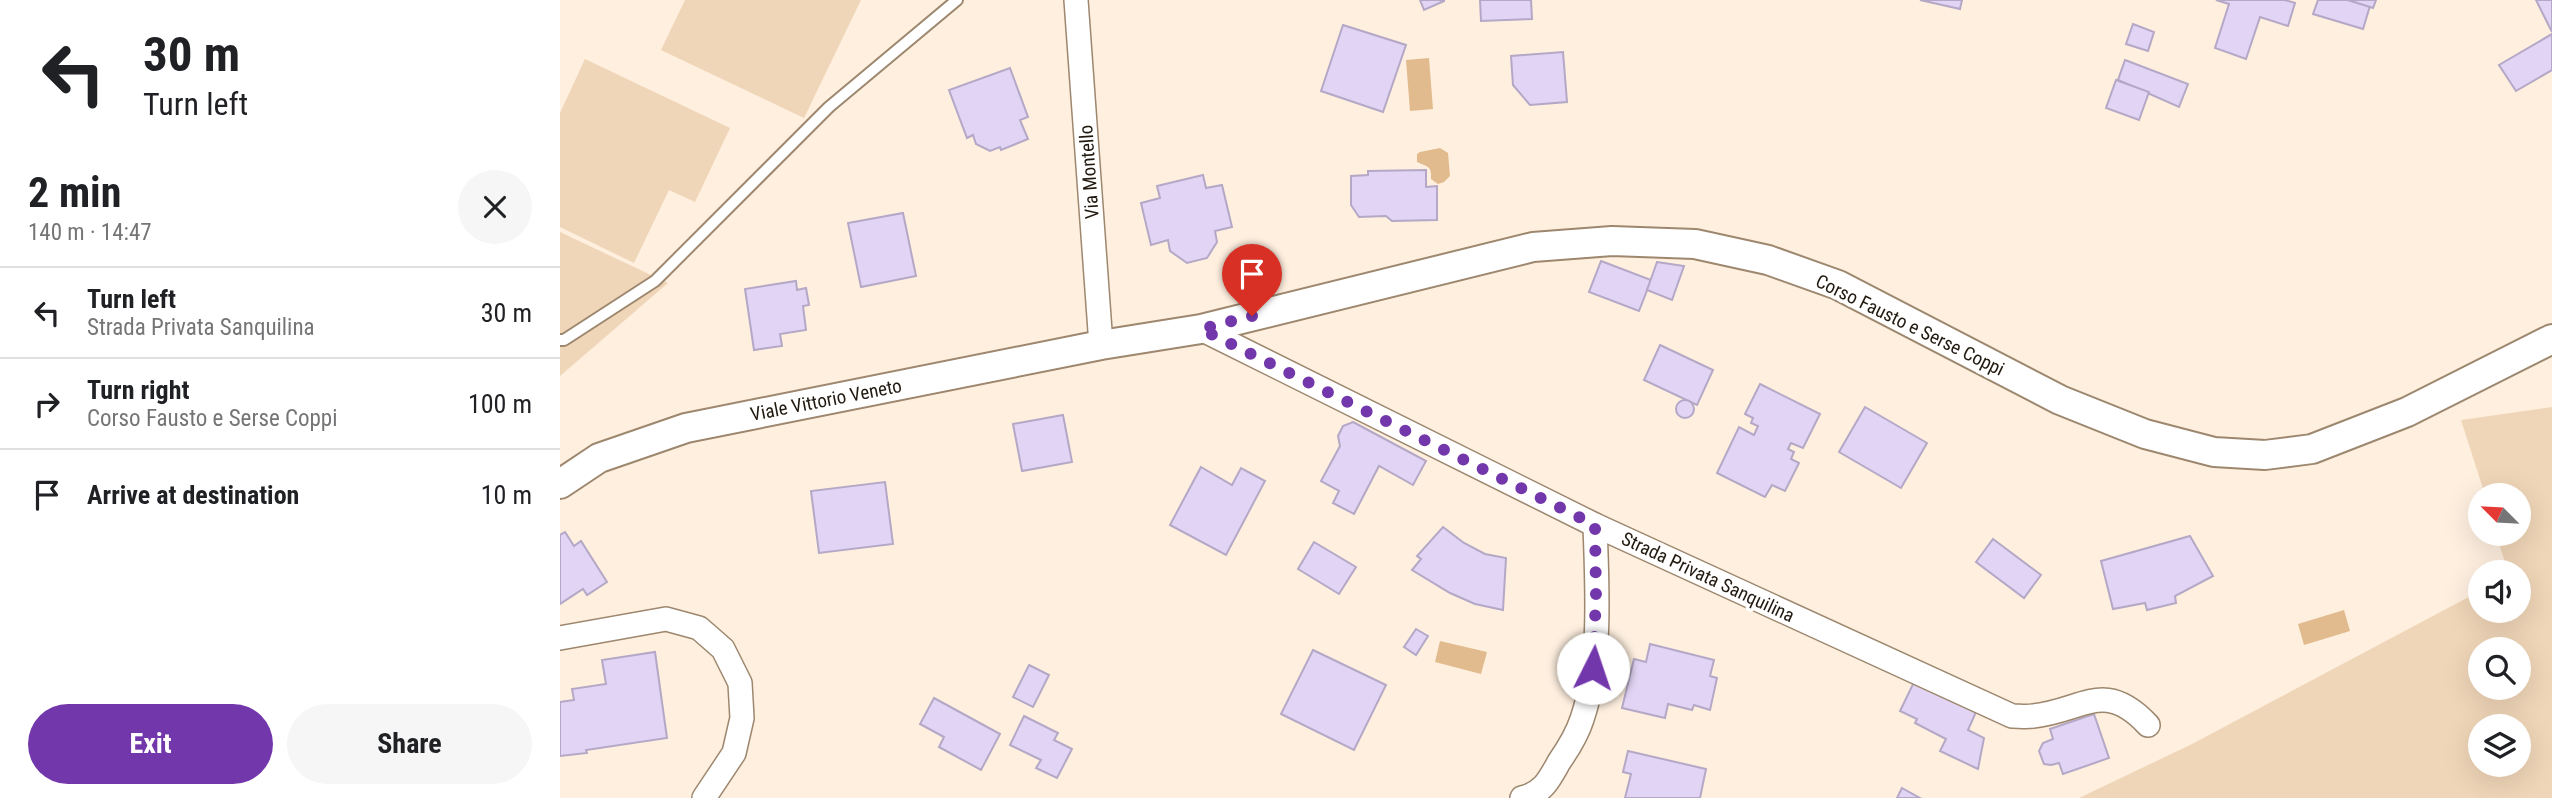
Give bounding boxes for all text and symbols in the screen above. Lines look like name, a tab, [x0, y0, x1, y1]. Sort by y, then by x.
text: 30 m	[143, 26, 240, 83]
icon: left	[28, 28, 119, 119]
text: Turn left	[143, 85, 248, 123]
street label: Via Montello	[1074, 124, 1104, 220]
text: 2 min	[28, 168, 121, 217]
button: close	[458, 170, 532, 244]
text: 140 m · 14:47	[28, 219, 152, 246]
pin	[1222, 244, 1282, 316]
icon: arrive	[1233, 255, 1271, 293]
street label: Corso Fausto e Serse Coppi	[1812, 269, 2008, 381]
text: Turn left	[87, 284, 176, 314]
icon: left	[28, 294, 66, 332]
text: 30 m	[481, 298, 532, 328]
text: Strada Privata Sanquilina	[87, 314, 315, 341]
street label: Viale Vittorio Veneto	[748, 374, 904, 426]
text: Turn right	[87, 375, 189, 405]
icon: right	[28, 385, 66, 423]
text: 100 m	[468, 389, 532, 419]
text: Corso Fausto e Serse Coppi	[87, 405, 337, 432]
icon: arrive	[28, 476, 66, 514]
text: Arrive at destination	[87, 480, 299, 510]
text: 10 m	[481, 480, 532, 510]
north arrow	[2468, 483, 2530, 546]
map controls	[2468, 483, 2531, 777]
street label: Strada Privata Sanquilina	[1618, 527, 1798, 627]
button: sound	[2468, 560, 2531, 623]
position arrow	[1556, 631, 1630, 705]
button: search	[2468, 637, 2531, 700]
button: Exit	[28, 704, 273, 784]
button: Share	[287, 704, 532, 784]
button: layers	[2468, 714, 2531, 777]

